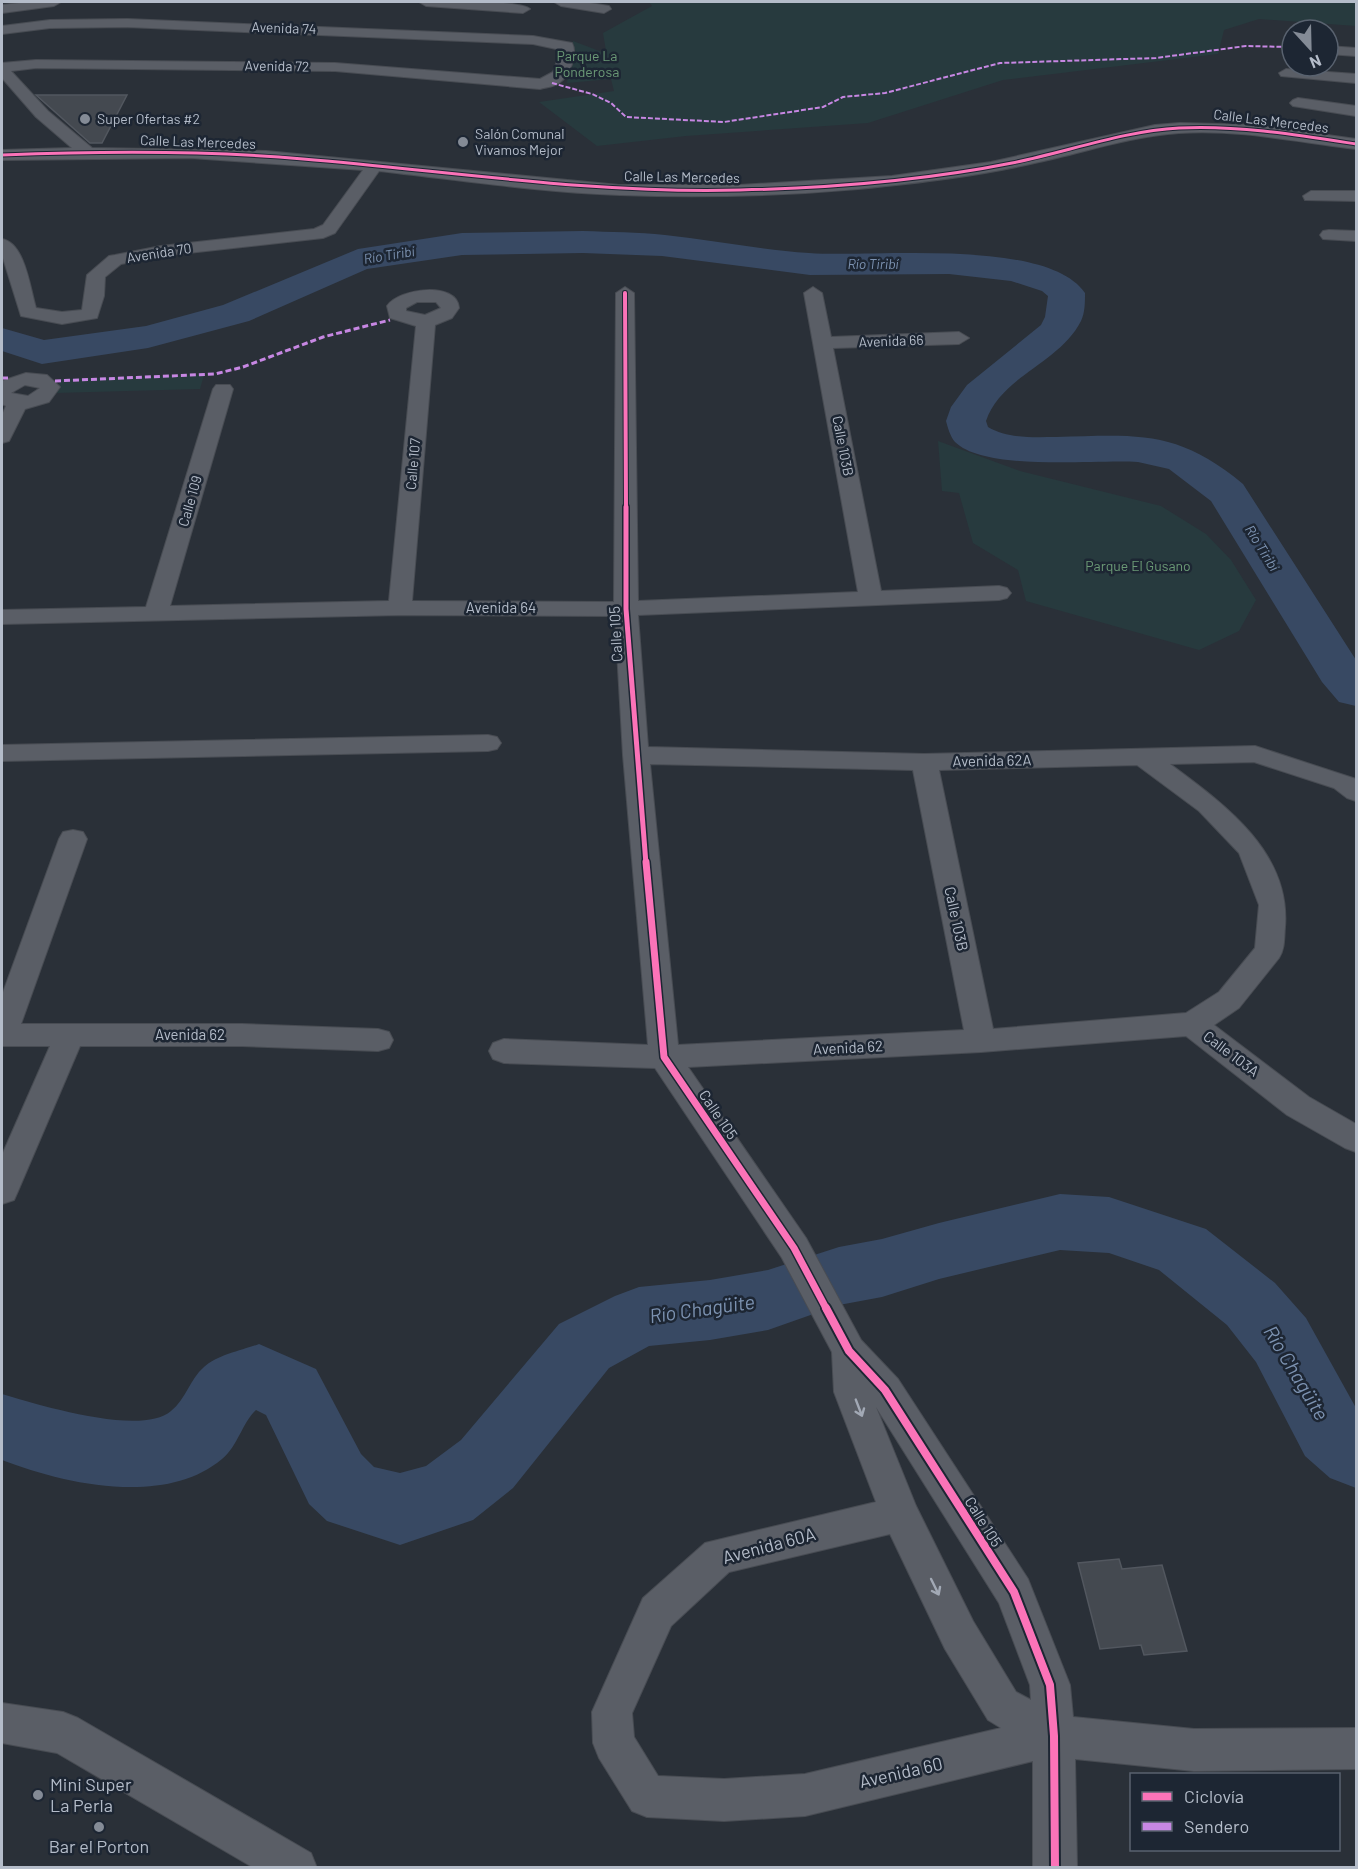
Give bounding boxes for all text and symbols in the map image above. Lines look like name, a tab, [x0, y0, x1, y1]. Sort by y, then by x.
street label: Avenida 74	[251, 18, 317, 37]
north arrow	[1280, 18, 1340, 78]
park label: Parque La Ponderosa	[555, 47, 619, 80]
text: N	[1307, 52, 1324, 73]
street label: Avenida 72	[244, 56, 310, 75]
street label: Calle Las Mercedes	[1213, 105, 1330, 136]
place label: Super Ofertas #2	[97, 110, 200, 127]
marker: Super Ofertas #2	[78, 112, 92, 126]
place label: Salón Comunal Vivamos Mejor	[475, 125, 565, 158]
street label: Calle Las Mercedes	[140, 131, 256, 152]
marker: Salón Comunal Vivamos Mejor	[456, 135, 470, 149]
street label: Calle Las Mercedes	[624, 167, 740, 186]
street label: Avenida 70	[125, 239, 192, 266]
water label: Río Tiribí	[362, 242, 417, 267]
water label: Río Tiribí	[847, 255, 900, 272]
street label: Avenida 66	[858, 331, 924, 350]
street label: Calle 103B	[829, 414, 858, 477]
street label: Calle 107	[402, 437, 423, 490]
street label: Calle 109	[174, 473, 205, 528]
water label: Río Tiribí	[1242, 522, 1284, 575]
park label: Parque El Gusano	[1085, 557, 1191, 574]
street label: Avenida 64	[466, 598, 536, 616]
street label: Calle 105	[605, 606, 625, 662]
street label: Avenida 62A	[952, 750, 1032, 770]
street label: Calle 103B	[941, 885, 973, 953]
street label: Avenida 62	[155, 1025, 225, 1043]
street label: Calle 103A	[1200, 1026, 1263, 1080]
street label: Avenida 62	[812, 1036, 883, 1058]
street label: Calle 105	[696, 1086, 742, 1143]
water label: Río Chagüite	[648, 1289, 756, 1327]
water label: Río Chagüite	[1259, 1321, 1334, 1424]
one-way arrow	[854, 1398, 865, 1417]
street label: Calle 105	[961, 1493, 1006, 1550]
street label: Avenida 60A	[720, 1522, 818, 1568]
one-way arrow	[930, 1578, 942, 1596]
street label: Avenida 60	[857, 1752, 944, 1792]
place label: Mini Super La Perla	[50, 1773, 132, 1816]
legend	[1130, 1773, 1340, 1851]
text: Ciclovía	[1184, 1785, 1244, 1807]
marker: Mini Super La Perla	[31, 1788, 45, 1802]
text: Sendero	[1184, 1815, 1249, 1837]
marker: Bar el Porton	[92, 1820, 106, 1834]
place label: Bar el Porton	[49, 1835, 149, 1857]

